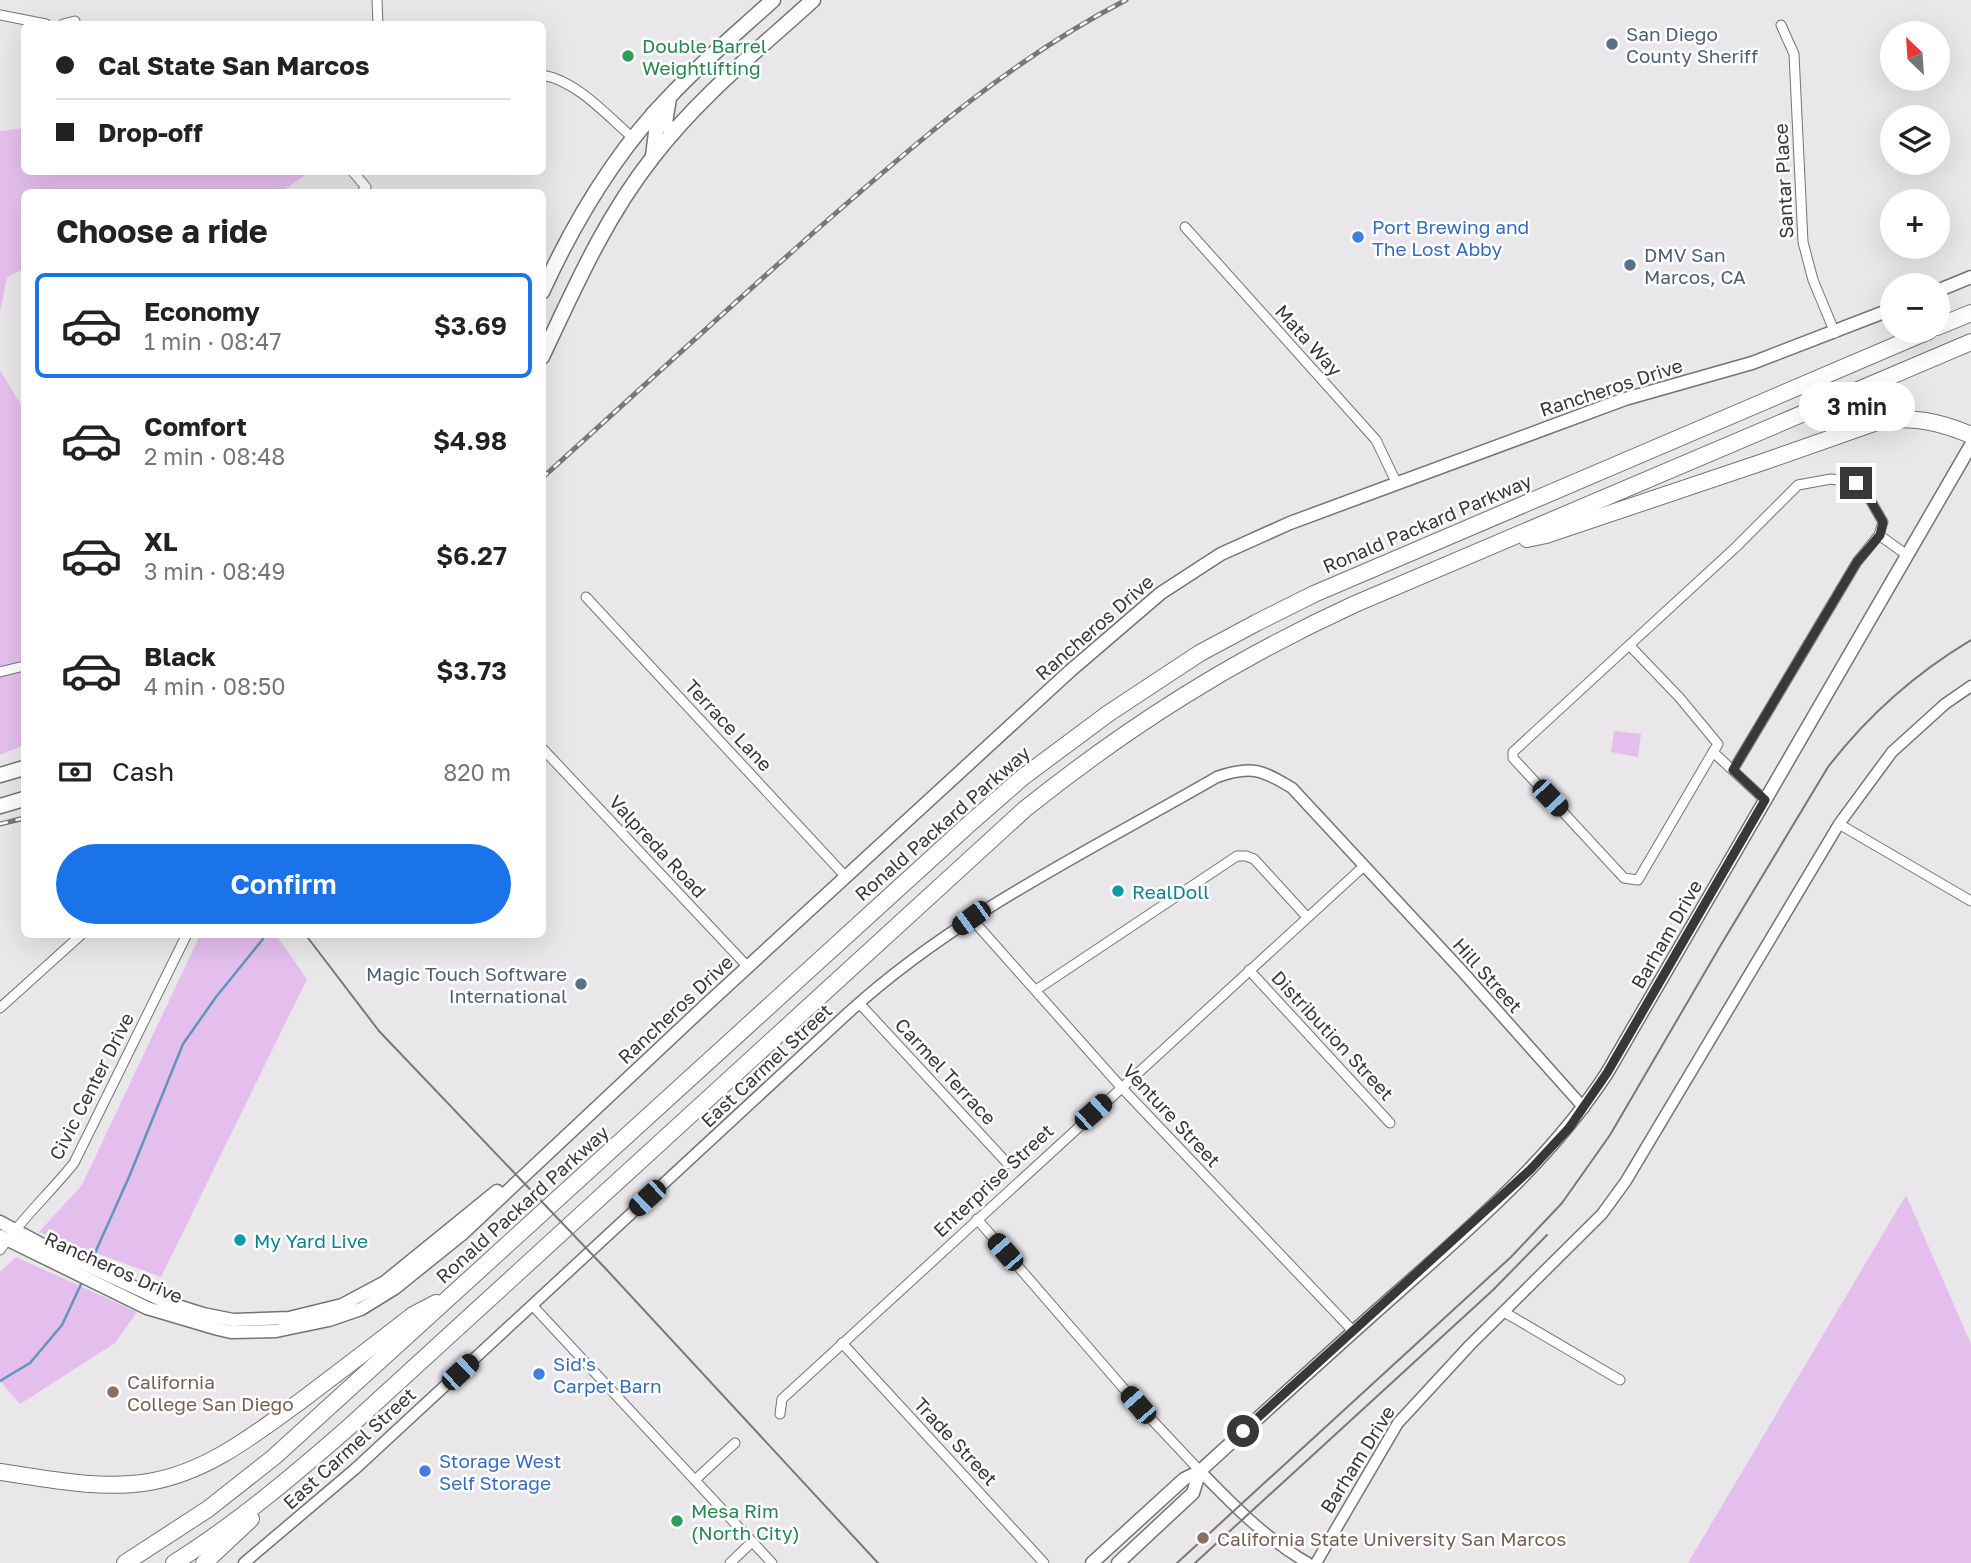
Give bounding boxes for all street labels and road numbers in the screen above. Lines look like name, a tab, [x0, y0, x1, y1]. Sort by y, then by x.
street label: Santar Place	[1768, 123, 1798, 239]
street label: Mata Way	[1271, 299, 1347, 381]
street label: Rancheros Drive	[1537, 353, 1685, 421]
street label: Ronald Packard Parkway	[1319, 468, 1535, 577]
street label: Rancheros Drive	[1030, 570, 1158, 684]
street label: Terrace Lane	[681, 674, 777, 776]
street label: Ronald Packard Parkway	[850, 740, 1035, 905]
street label: Valpreda Road	[605, 790, 711, 902]
street label: Barham Drive	[1626, 875, 1706, 993]
street label: Hill Street	[1448, 933, 1528, 1017]
street label: Rancheros Drive	[613, 950, 737, 1068]
street label: Distribution Street	[1267, 966, 1399, 1104]
street label: East Carmel Street	[696, 998, 836, 1132]
street label: Civic Center Drive	[44, 1009, 138, 1163]
street label: Carmel Terrace	[891, 1013, 1001, 1129]
street label: Venture Street	[1118, 1059, 1226, 1171]
street label: Enterprise Street	[928, 1119, 1058, 1241]
street label: Ronald Packard Parkway	[431, 1120, 613, 1288]
street label: Rancheros Drive	[41, 1226, 187, 1308]
street label: East Carmel Street	[278, 1382, 420, 1514]
street label: Trade Street	[909, 1392, 1003, 1490]
street label: Barham Drive	[1315, 1401, 1399, 1517]

